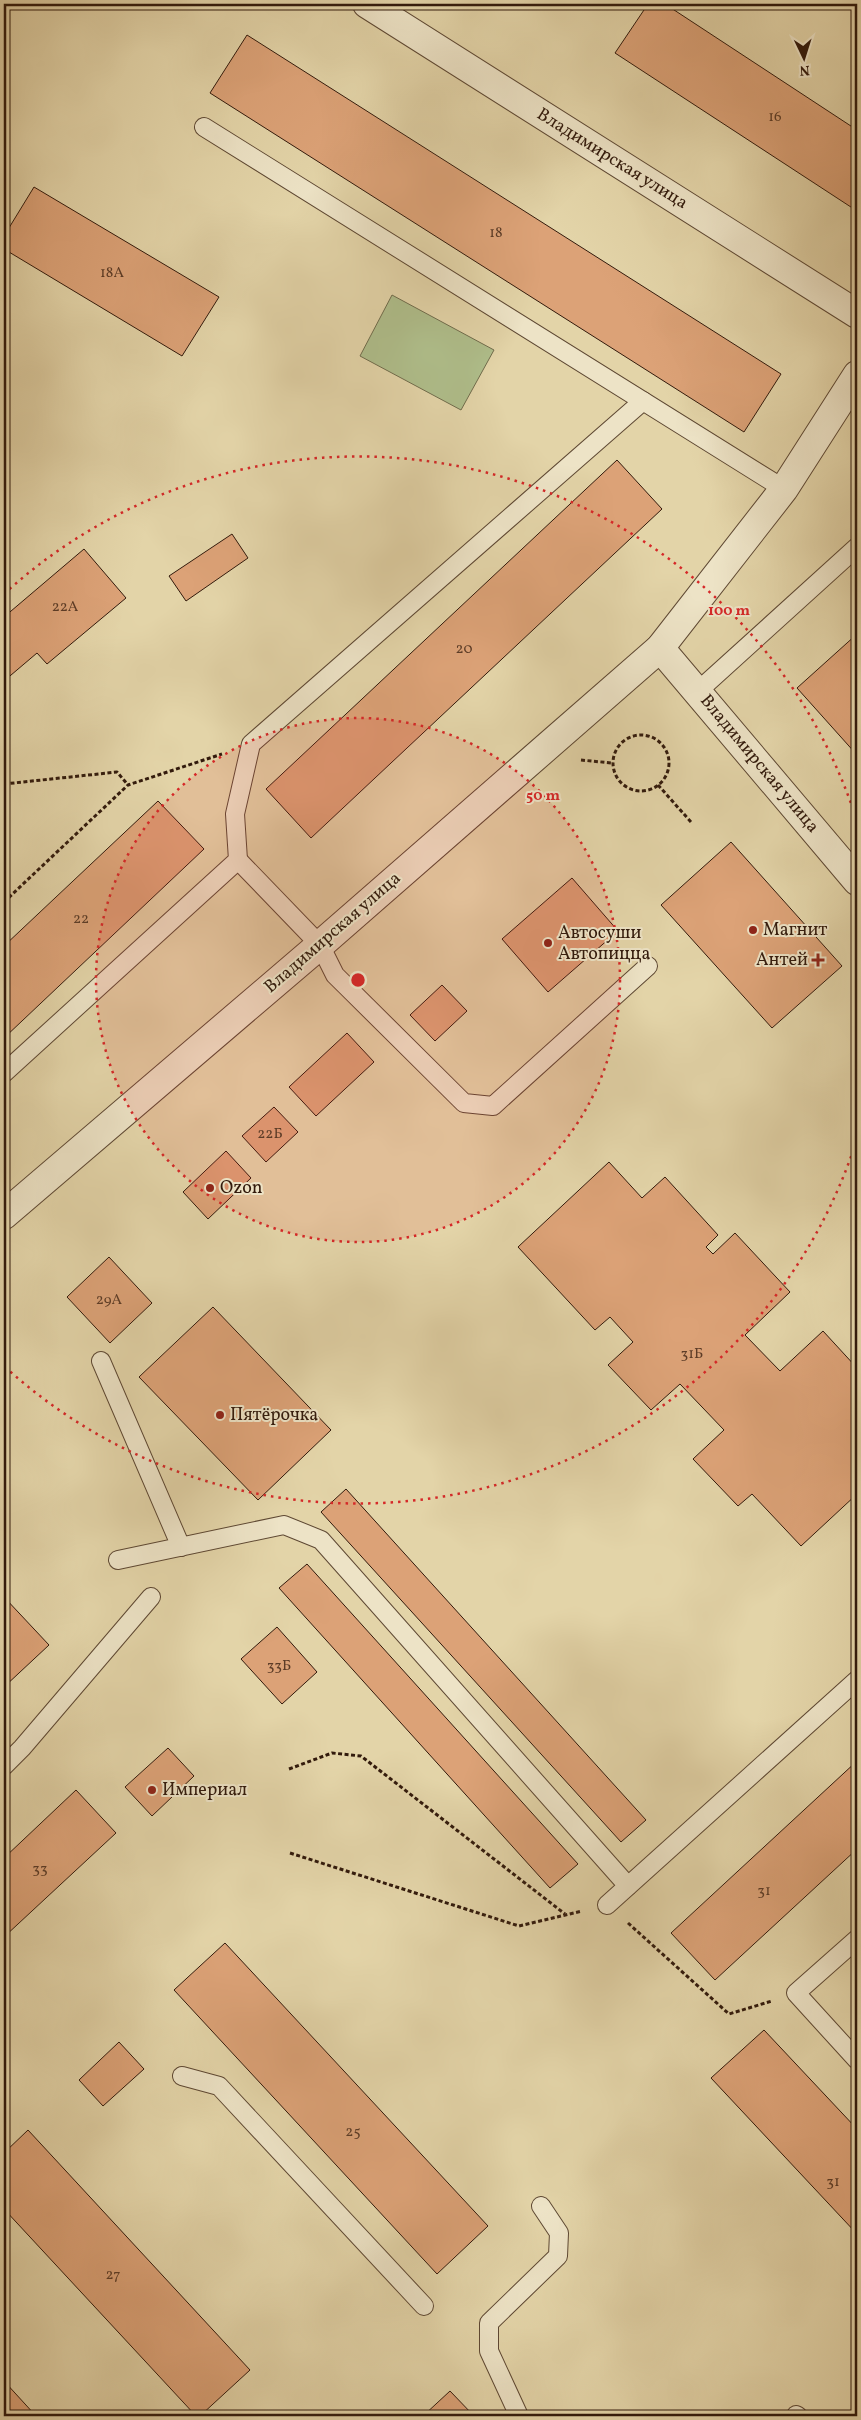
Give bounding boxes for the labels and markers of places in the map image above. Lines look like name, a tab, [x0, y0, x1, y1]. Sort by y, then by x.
place label: Магнит	[763, 918, 827, 943]
place label: Автосуши Автопицца	[558, 921, 651, 967]
marker: Магнит	[747, 924, 759, 936]
marker: Автосуши Автопицца	[542, 937, 554, 949]
place label: Антей	[756, 948, 808, 973]
marker: Антей	[812, 954, 824, 966]
centre of rings	[349, 971, 367, 989]
place label: Ozon	[220, 1176, 263, 1201]
marker: Ozon	[204, 1182, 216, 1194]
place label: Пятёрочка	[230, 1403, 318, 1428]
marker: Пятёрочка	[214, 1409, 226, 1421]
place label: Империал	[162, 1778, 247, 1803]
marker: Империал	[146, 1784, 158, 1796]

